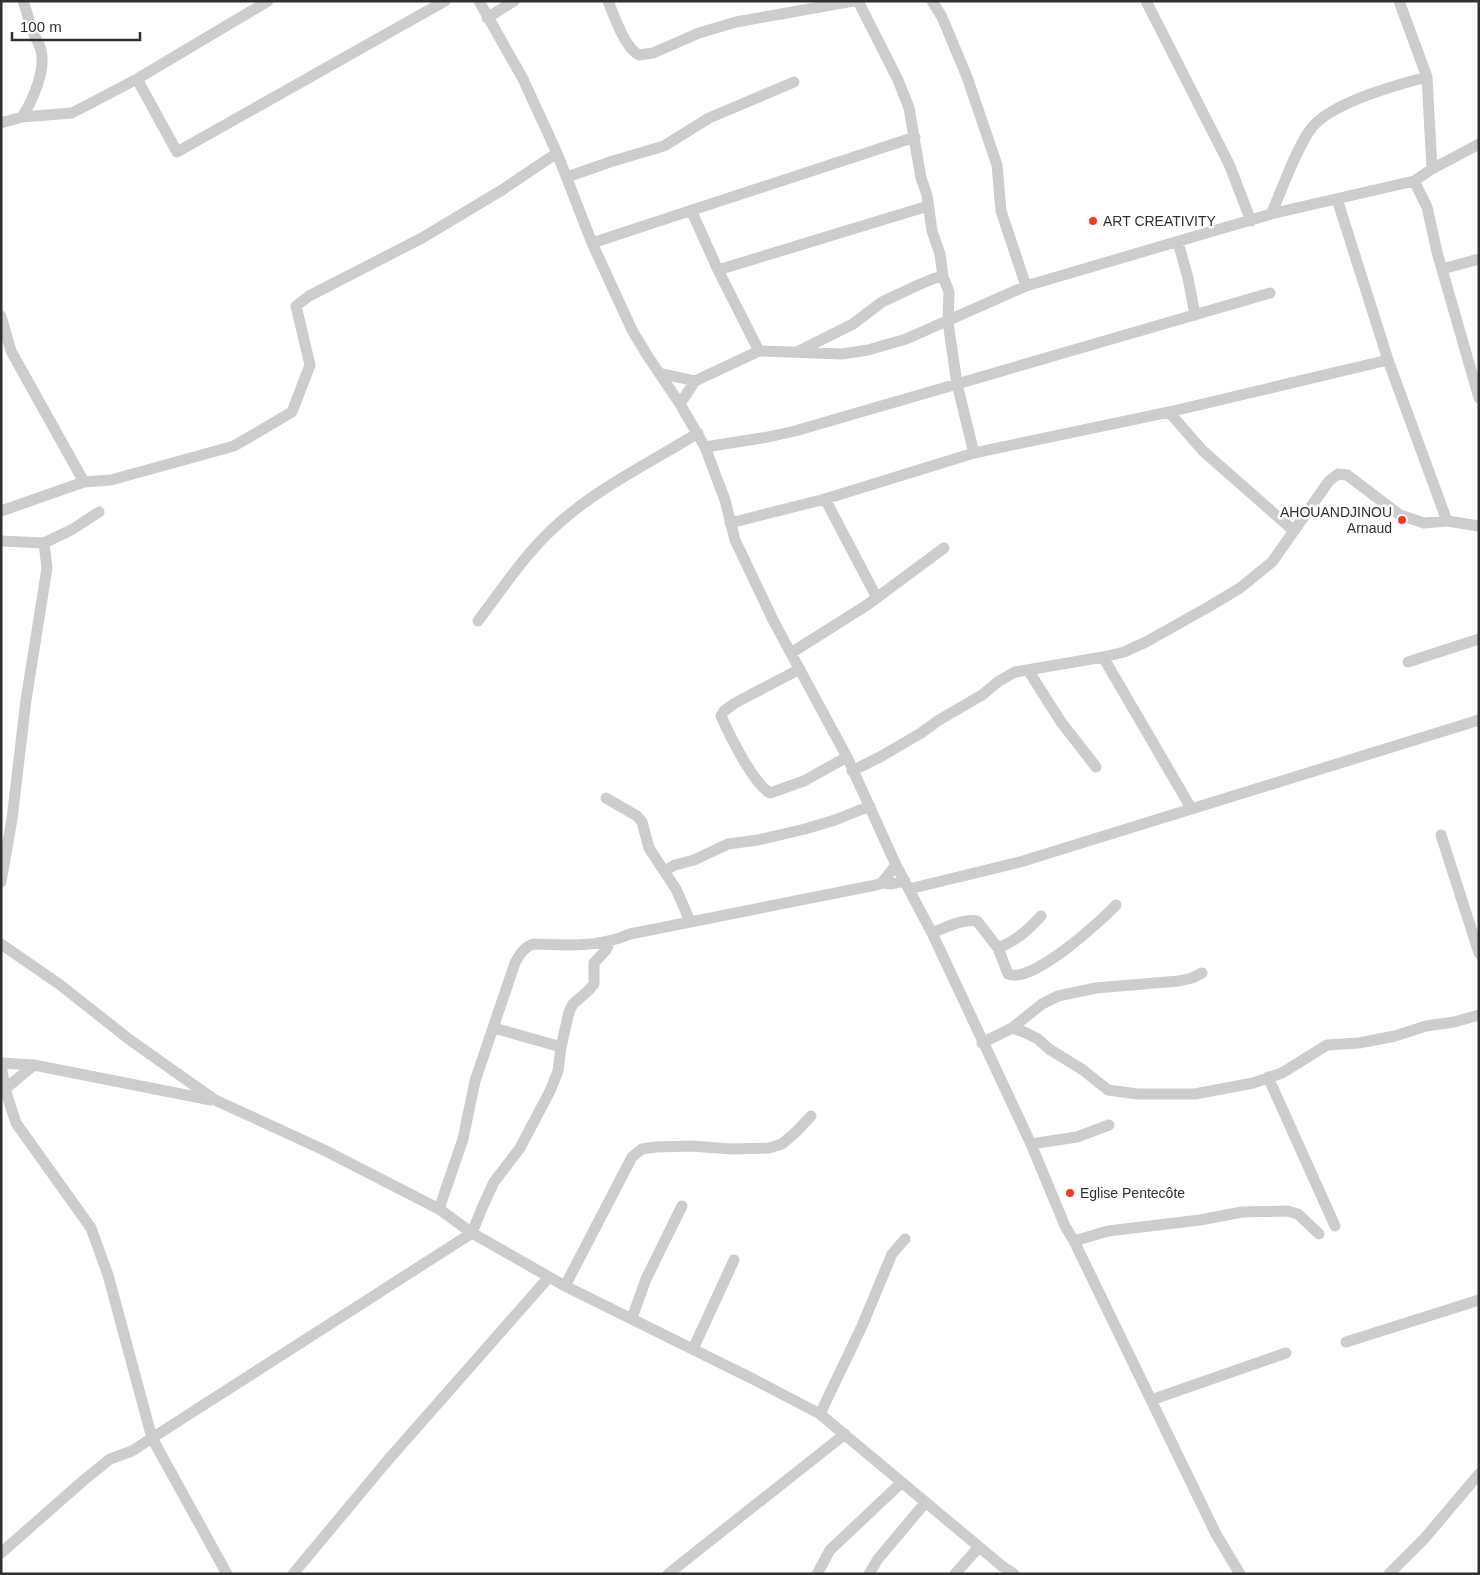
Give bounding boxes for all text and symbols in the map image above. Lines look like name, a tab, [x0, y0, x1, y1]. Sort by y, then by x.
scale bar	[12, 10, 140, 42]
text: 100 m	[20, 18, 62, 35]
place label: ART CREATIVITY	[1103, 213, 1216, 229]
marker: ART CREATIVITY	[1087, 215, 1099, 227]
place label: AHOUANDJINOU Arnaud	[1280, 504, 1392, 536]
marker: AHOUANDJINOU Arnaud	[1396, 514, 1408, 526]
place label: Eglise Pentecôte	[1080, 1185, 1185, 1201]
marker: Eglise Pentecôte	[1064, 1187, 1076, 1199]

